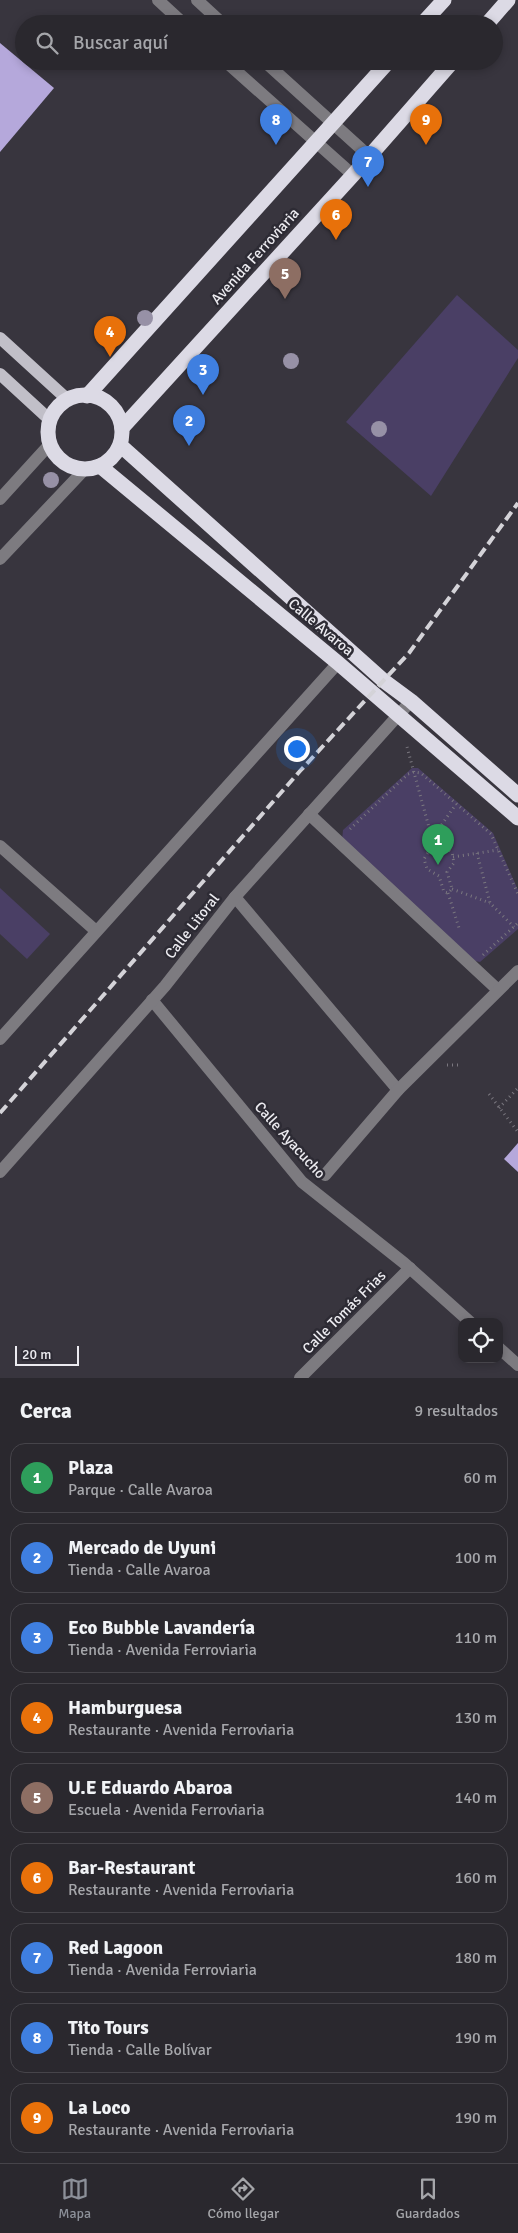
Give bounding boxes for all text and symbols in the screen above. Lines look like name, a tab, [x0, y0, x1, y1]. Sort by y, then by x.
search box	[15, 15, 503, 70]
icon: search	[33, 29, 61, 57]
text: Buscar aquí	[73, 31, 168, 55]
pin: 8	[260, 104, 292, 145]
pin: 9	[410, 104, 442, 145]
pin: 7	[352, 146, 384, 187]
pin: 6	[320, 199, 352, 240]
street label: Avenida Ferroviaria	[207, 204, 303, 308]
pin: 5	[269, 258, 301, 299]
pin: 4	[94, 316, 126, 357]
pin: 3	[187, 354, 219, 395]
pin: 2	[173, 405, 205, 446]
street label: Calle Avaroa	[285, 594, 357, 660]
your location	[284, 736, 310, 762]
pin: 1	[422, 824, 454, 865]
street label: Calle Litoral	[161, 890, 223, 962]
street label: Calle Ayacucho	[251, 1098, 329, 1182]
street label: Calle Tomás Frias	[298, 1266, 390, 1358]
map controls	[458, 1318, 503, 1363]
button: locate	[458, 1318, 503, 1363]
scale bar	[15, 1343, 79, 1366]
text: 20 m	[22, 1346, 51, 1363]
text: Cerca	[20, 1398, 72, 1424]
text: 9 resultados	[415, 1401, 498, 1421]
text: Plaza	[68, 1456, 113, 1480]
text: 1	[33, 1468, 41, 1488]
text: 60 m	[463, 1468, 497, 1488]
text: Parque · Calle Avaroa	[68, 1480, 213, 1500]
text: Mercado de Uyuni	[68, 1536, 216, 1560]
text: 2	[33, 1548, 41, 1568]
text: 100 m	[455, 1548, 497, 1568]
text: Tienda · Calle Avaroa	[68, 1560, 211, 1580]
text: Eco Bubble Lavandería	[68, 1616, 255, 1640]
text: 3	[33, 1628, 41, 1648]
text: 110 m	[455, 1628, 497, 1648]
text: Tienda · Avenida Ferroviaria	[68, 1640, 257, 1660]
text: Hamburguesa	[68, 1696, 182, 1720]
text: 4	[33, 1708, 41, 1728]
text: 130 m	[455, 1708, 497, 1728]
text: Restaurante · Avenida Ferroviaria	[68, 1720, 294, 1740]
text: U.E Eduardo Abaroa	[68, 1776, 233, 1800]
text: 5	[33, 1788, 41, 1808]
text: 140 m	[455, 1788, 497, 1808]
text: Escuela · Avenida Ferroviaria	[68, 1800, 265, 1820]
text: Bar-Restaurant	[68, 1856, 195, 1880]
text: 6	[33, 1868, 41, 1888]
text: 160 m	[455, 1868, 497, 1888]
text: Restaurante · Avenida Ferroviaria	[68, 1880, 294, 1900]
text: Red Lagoon	[68, 1936, 163, 1960]
text: 7	[33, 1948, 41, 1968]
text: 180 m	[455, 1948, 497, 1968]
text: Tienda · Avenida Ferroviaria	[68, 1960, 257, 1980]
text: Tito Tours	[68, 2016, 149, 2040]
text: 8	[33, 2028, 41, 2048]
text: 190 m	[455, 2028, 497, 2048]
text: Tienda · Calle Bolívar	[68, 2040, 212, 2060]
text: La Loco	[68, 2096, 130, 2120]
text: 9	[33, 2108, 41, 2128]
text: 190 m	[455, 2108, 497, 2128]
text: Restaurante · Avenida Ferroviaria	[68, 2120, 294, 2140]
tab: Mapa	[58, 2175, 91, 2222]
tab: Cómo llegar	[208, 2175, 279, 2222]
tab: Guardados	[396, 2175, 460, 2222]

